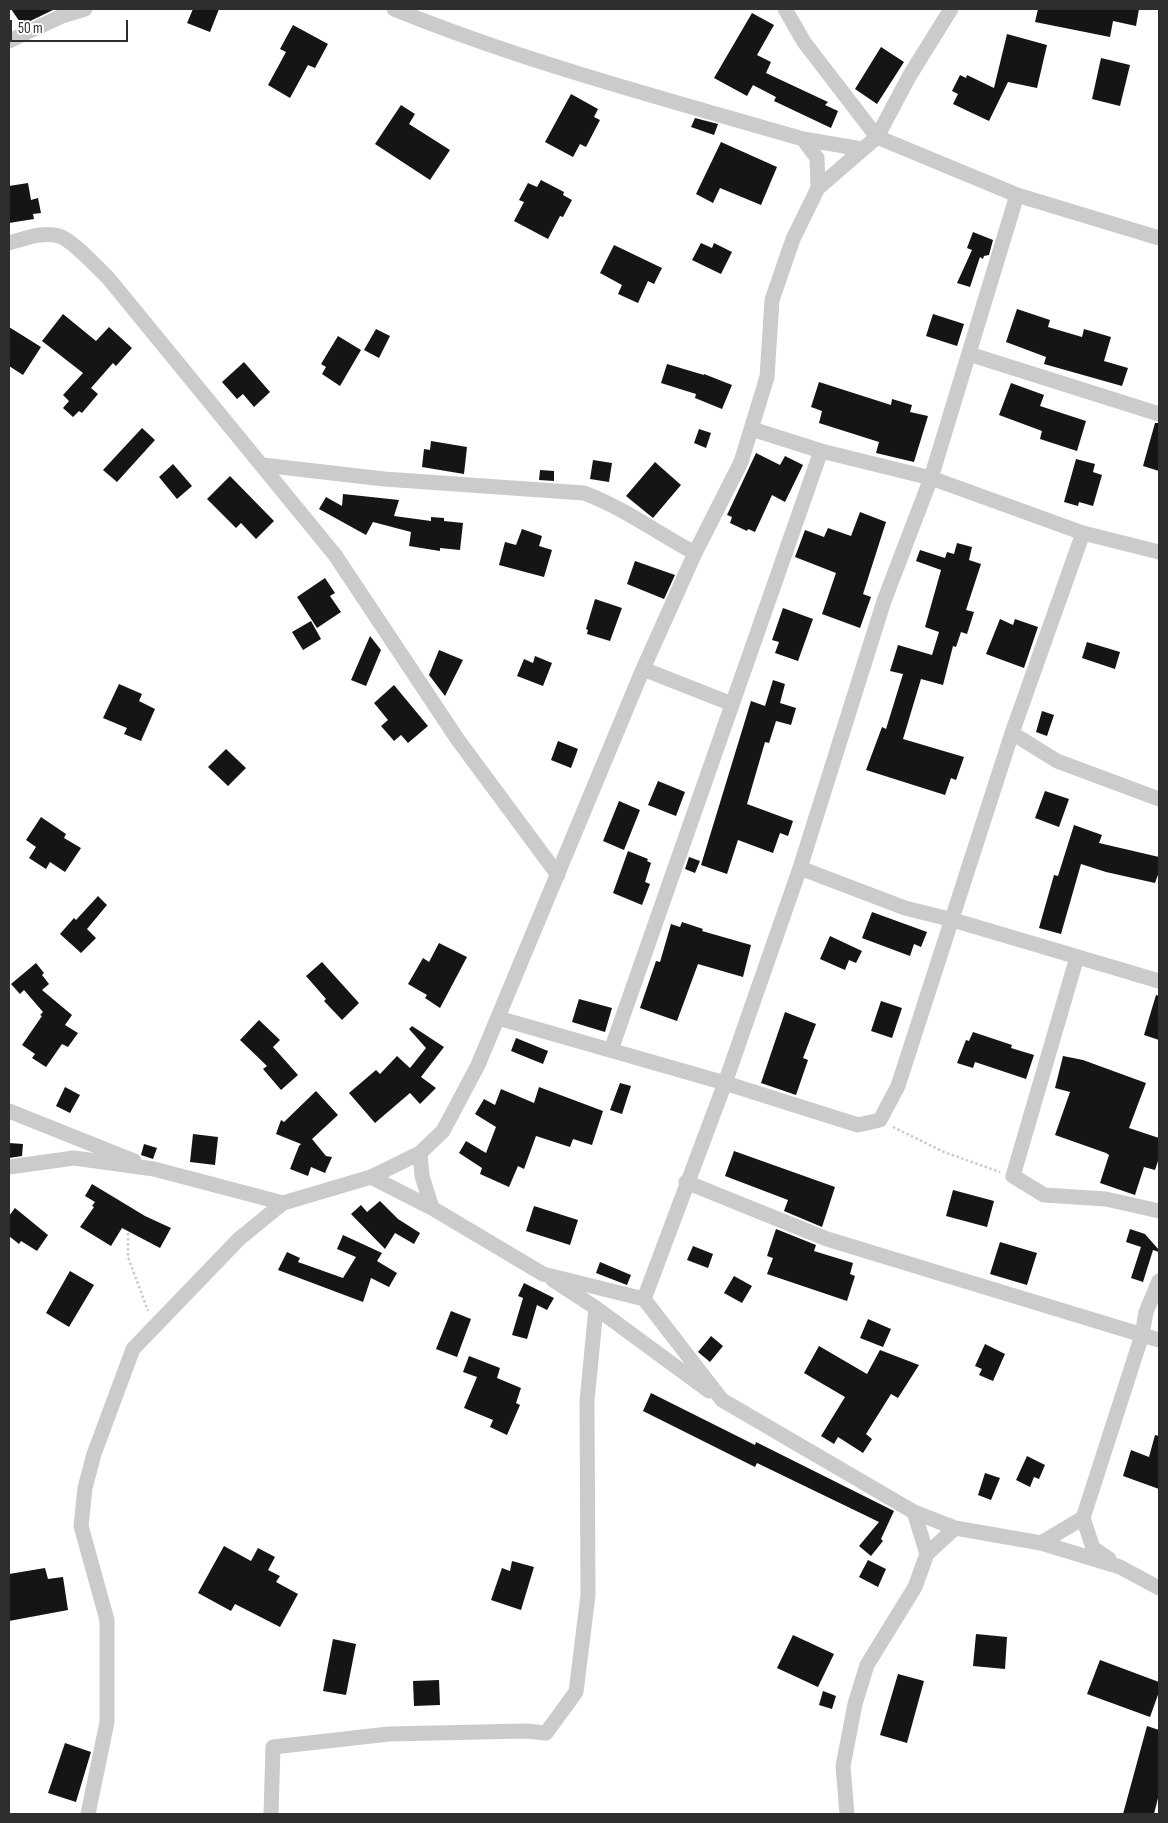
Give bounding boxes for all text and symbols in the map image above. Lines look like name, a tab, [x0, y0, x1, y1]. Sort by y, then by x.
scale bar	[12, 10, 130, 42]
text: 50 m	[18, 19, 43, 38]

